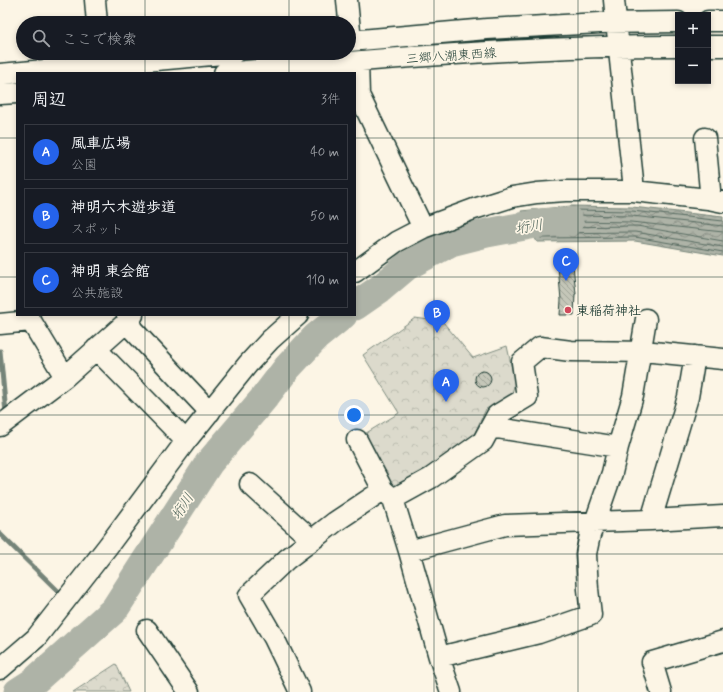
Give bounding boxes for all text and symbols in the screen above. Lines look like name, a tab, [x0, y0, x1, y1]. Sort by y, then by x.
map controls	[675, 12, 711, 84]
button: +	[675, 12, 711, 48]
search box	[16, 16, 356, 60]
icon: search	[30, 27, 52, 49]
text: ここで検索	[62, 30, 137, 50]
street label: 三郷八潮東西線	[405, 45, 498, 68]
button: −	[675, 48, 711, 84]
text: 周辺	[32, 89, 66, 111]
text: 3件	[321, 91, 340, 108]
text: 風車広場	[71, 134, 131, 154]
text: A	[42, 144, 50, 161]
text: 40 m	[310, 144, 339, 161]
text: 公園	[71, 157, 97, 174]
text: 神明六木遊歩道	[71, 198, 176, 218]
text: B	[42, 208, 50, 225]
text: 50 m	[310, 208, 339, 225]
water label: 垳川	[514, 216, 544, 238]
text: スポット	[71, 221, 123, 238]
pin: C	[553, 248, 579, 281]
text: 神明 東会館	[71, 262, 150, 282]
text: C	[41, 272, 51, 289]
text: 110 m	[306, 272, 339, 289]
text: 公共施設	[71, 285, 123, 302]
pin: B	[424, 300, 450, 333]
place label: 東稲荷神社	[576, 303, 641, 320]
marker: 東稲荷神社	[563, 305, 573, 315]
pin: A	[433, 369, 459, 402]
your location	[344, 405, 364, 425]
water label: 垳川	[168, 490, 198, 523]

